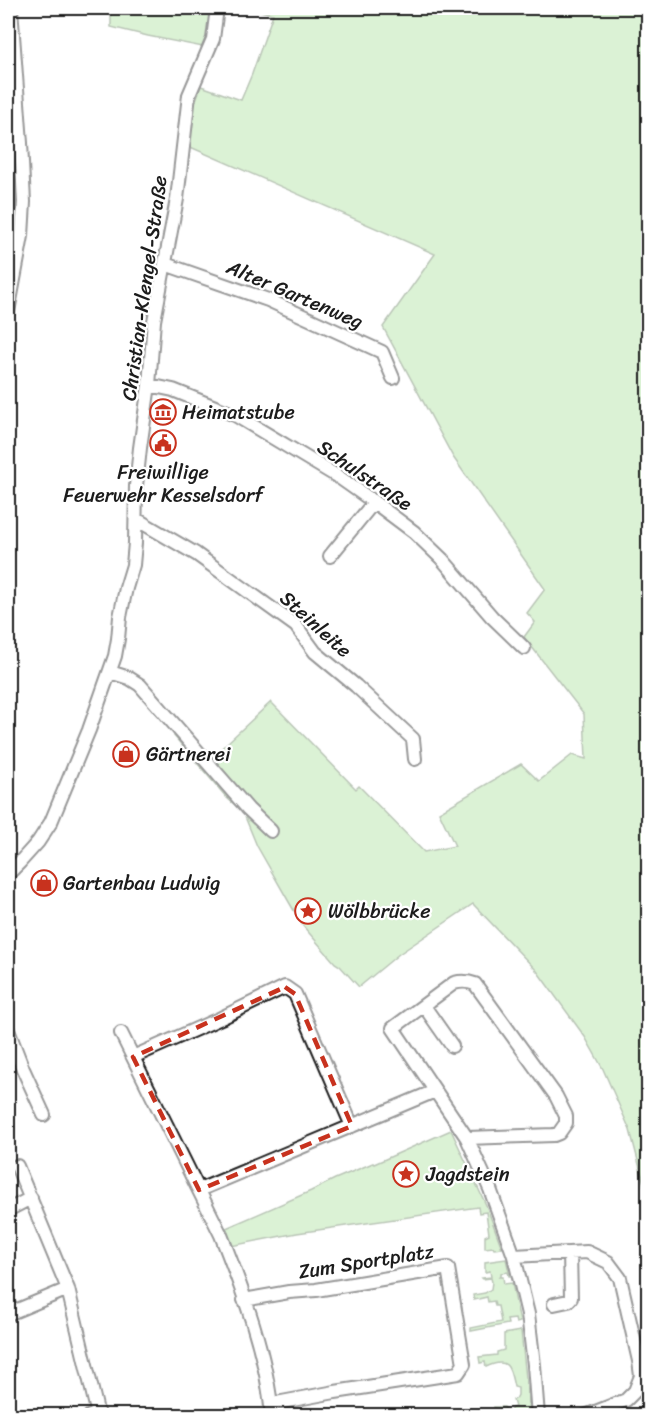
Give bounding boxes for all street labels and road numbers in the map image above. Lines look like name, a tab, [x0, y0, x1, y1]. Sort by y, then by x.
street label: Christian-Klengel-Straße	[111, 173, 178, 403]
street label: Alter Gartenweg	[220, 250, 369, 339]
street label: Schulstraße	[310, 430, 420, 521]
street label: Steinleite	[271, 582, 360, 667]
street label: Zum Sportplatz	[296, 1233, 437, 1289]

